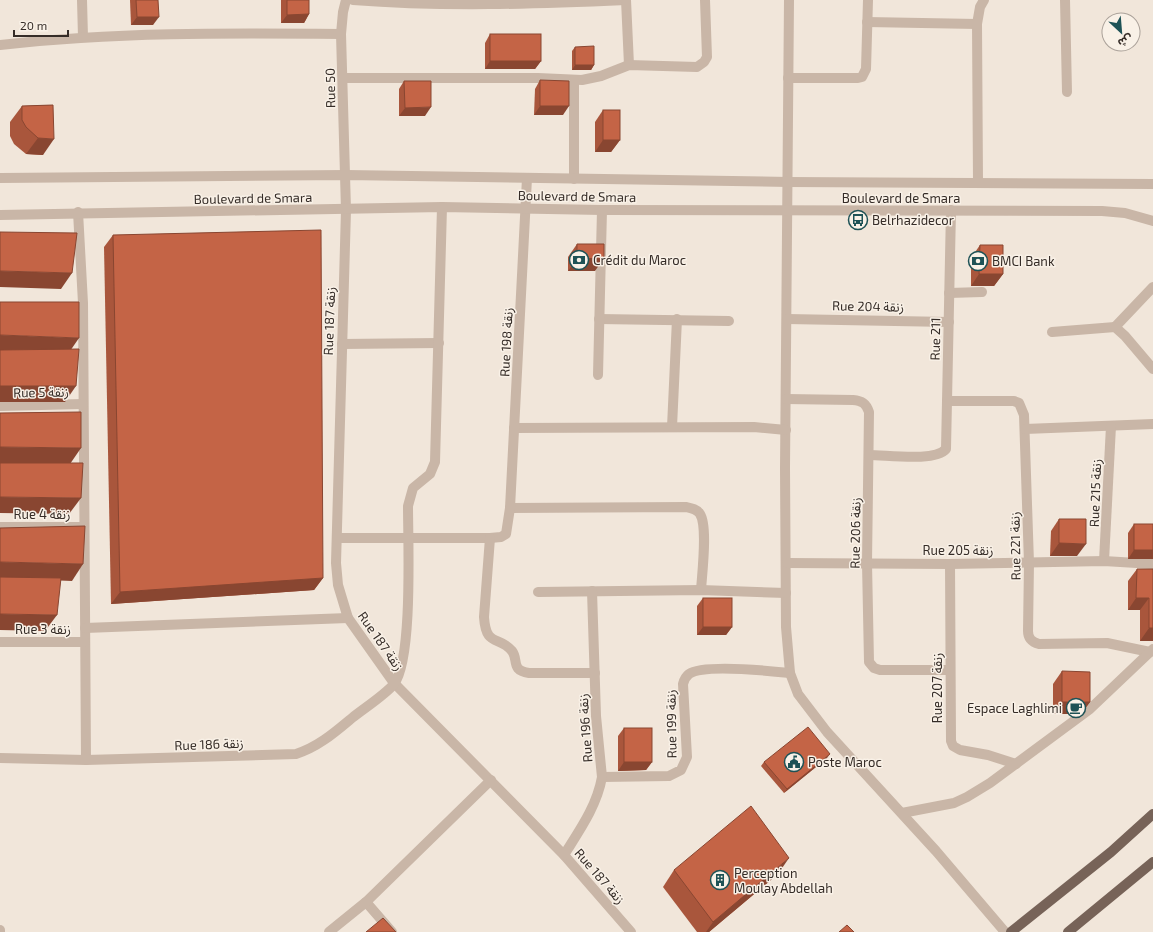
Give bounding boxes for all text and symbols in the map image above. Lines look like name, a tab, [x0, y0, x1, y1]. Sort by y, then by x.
scale bar	[14, 12, 68, 38]
north arrow	[1101, 12, 1141, 52]
text: 20 m	[20, 18, 47, 32]
text: ش	[1116, 31, 1135, 51]
street label: Rue 50	[322, 68, 338, 108]
street label: Boulevard de Smara	[518, 187, 636, 205]
street label: Boulevard de Smara	[194, 189, 312, 207]
street label: Boulevard de Smara	[842, 190, 960, 206]
bus stop icon: Belrhazidecor	[847, 209, 869, 231]
place label: Belrhazidecor	[872, 212, 954, 228]
bank icon: Crédit du Maroc	[568, 249, 590, 271]
bank icon: BMCI Bank	[967, 250, 989, 272]
place label: Crédit du Maroc	[593, 252, 686, 268]
place label: BMCI Bank	[992, 253, 1055, 269]
street label: Rue 187 زنقة	[320, 286, 338, 356]
street label: Rue 204 زنقة	[832, 297, 904, 315]
street label: Rue 198 زنقة	[496, 307, 516, 377]
street label: Rue 211	[927, 317, 943, 361]
street label: Rue 5 زنقة	[13, 384, 69, 400]
street label: Rue 215 زنقة	[1086, 459, 1104, 527]
street label: Rue 206 زنقة	[846, 497, 864, 569]
street label: Rue 4 زنقة	[14, 506, 70, 522]
street label: Rue 221 زنقة	[1006, 512, 1024, 580]
street label: Rue 205 زنقة	[923, 542, 993, 558]
street label: Rue 187 زنقة	[355, 608, 407, 674]
street label: Rue 3 زنقة	[15, 621, 71, 637]
street label: Rue 207 زنقة	[929, 653, 945, 723]
street label: Rue 199 زنقة	[662, 689, 680, 759]
street label: Rue 196 زنقة	[575, 693, 595, 763]
cafe icon: Espace Laghlimi	[1065, 697, 1087, 719]
place label: Espace Laghlimi	[967, 700, 1062, 716]
street label: Rue 186 زنقة	[174, 735, 244, 753]
public building icon: Poste Maroc	[783, 751, 805, 773]
place label: Poste Maroc	[808, 754, 882, 770]
street label: Rue 187 زنقة	[571, 845, 629, 907]
place label: Perception Moulay Abdellah	[734, 865, 833, 896]
building icon: Perception Moulay Abdellah	[709, 869, 731, 891]

